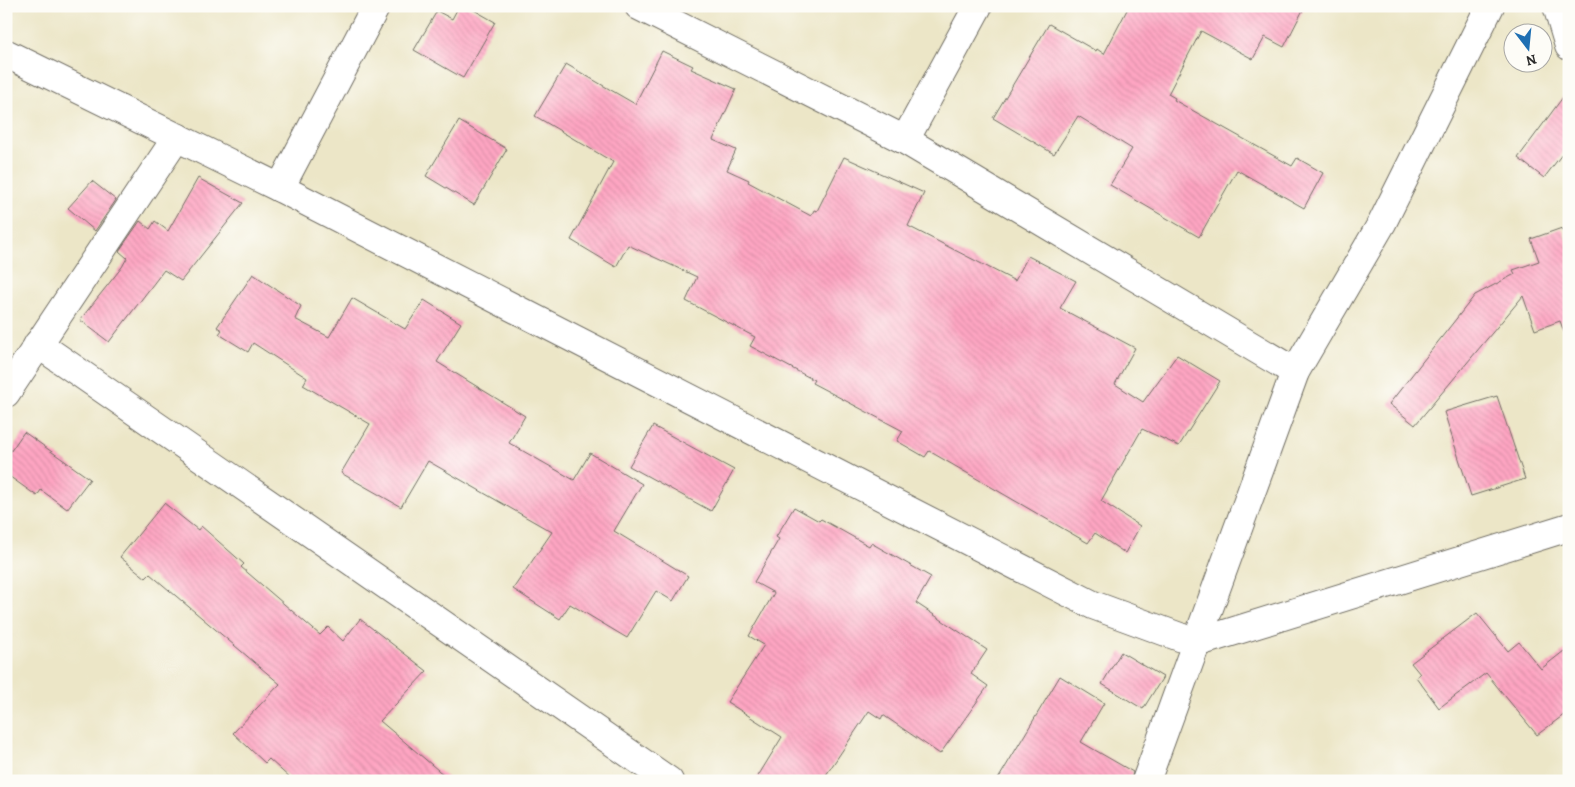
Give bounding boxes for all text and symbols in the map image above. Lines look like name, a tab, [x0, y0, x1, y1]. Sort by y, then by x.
north arrow	[1502, 22, 1552, 72]
text: N	[1524, 49, 1539, 71]

